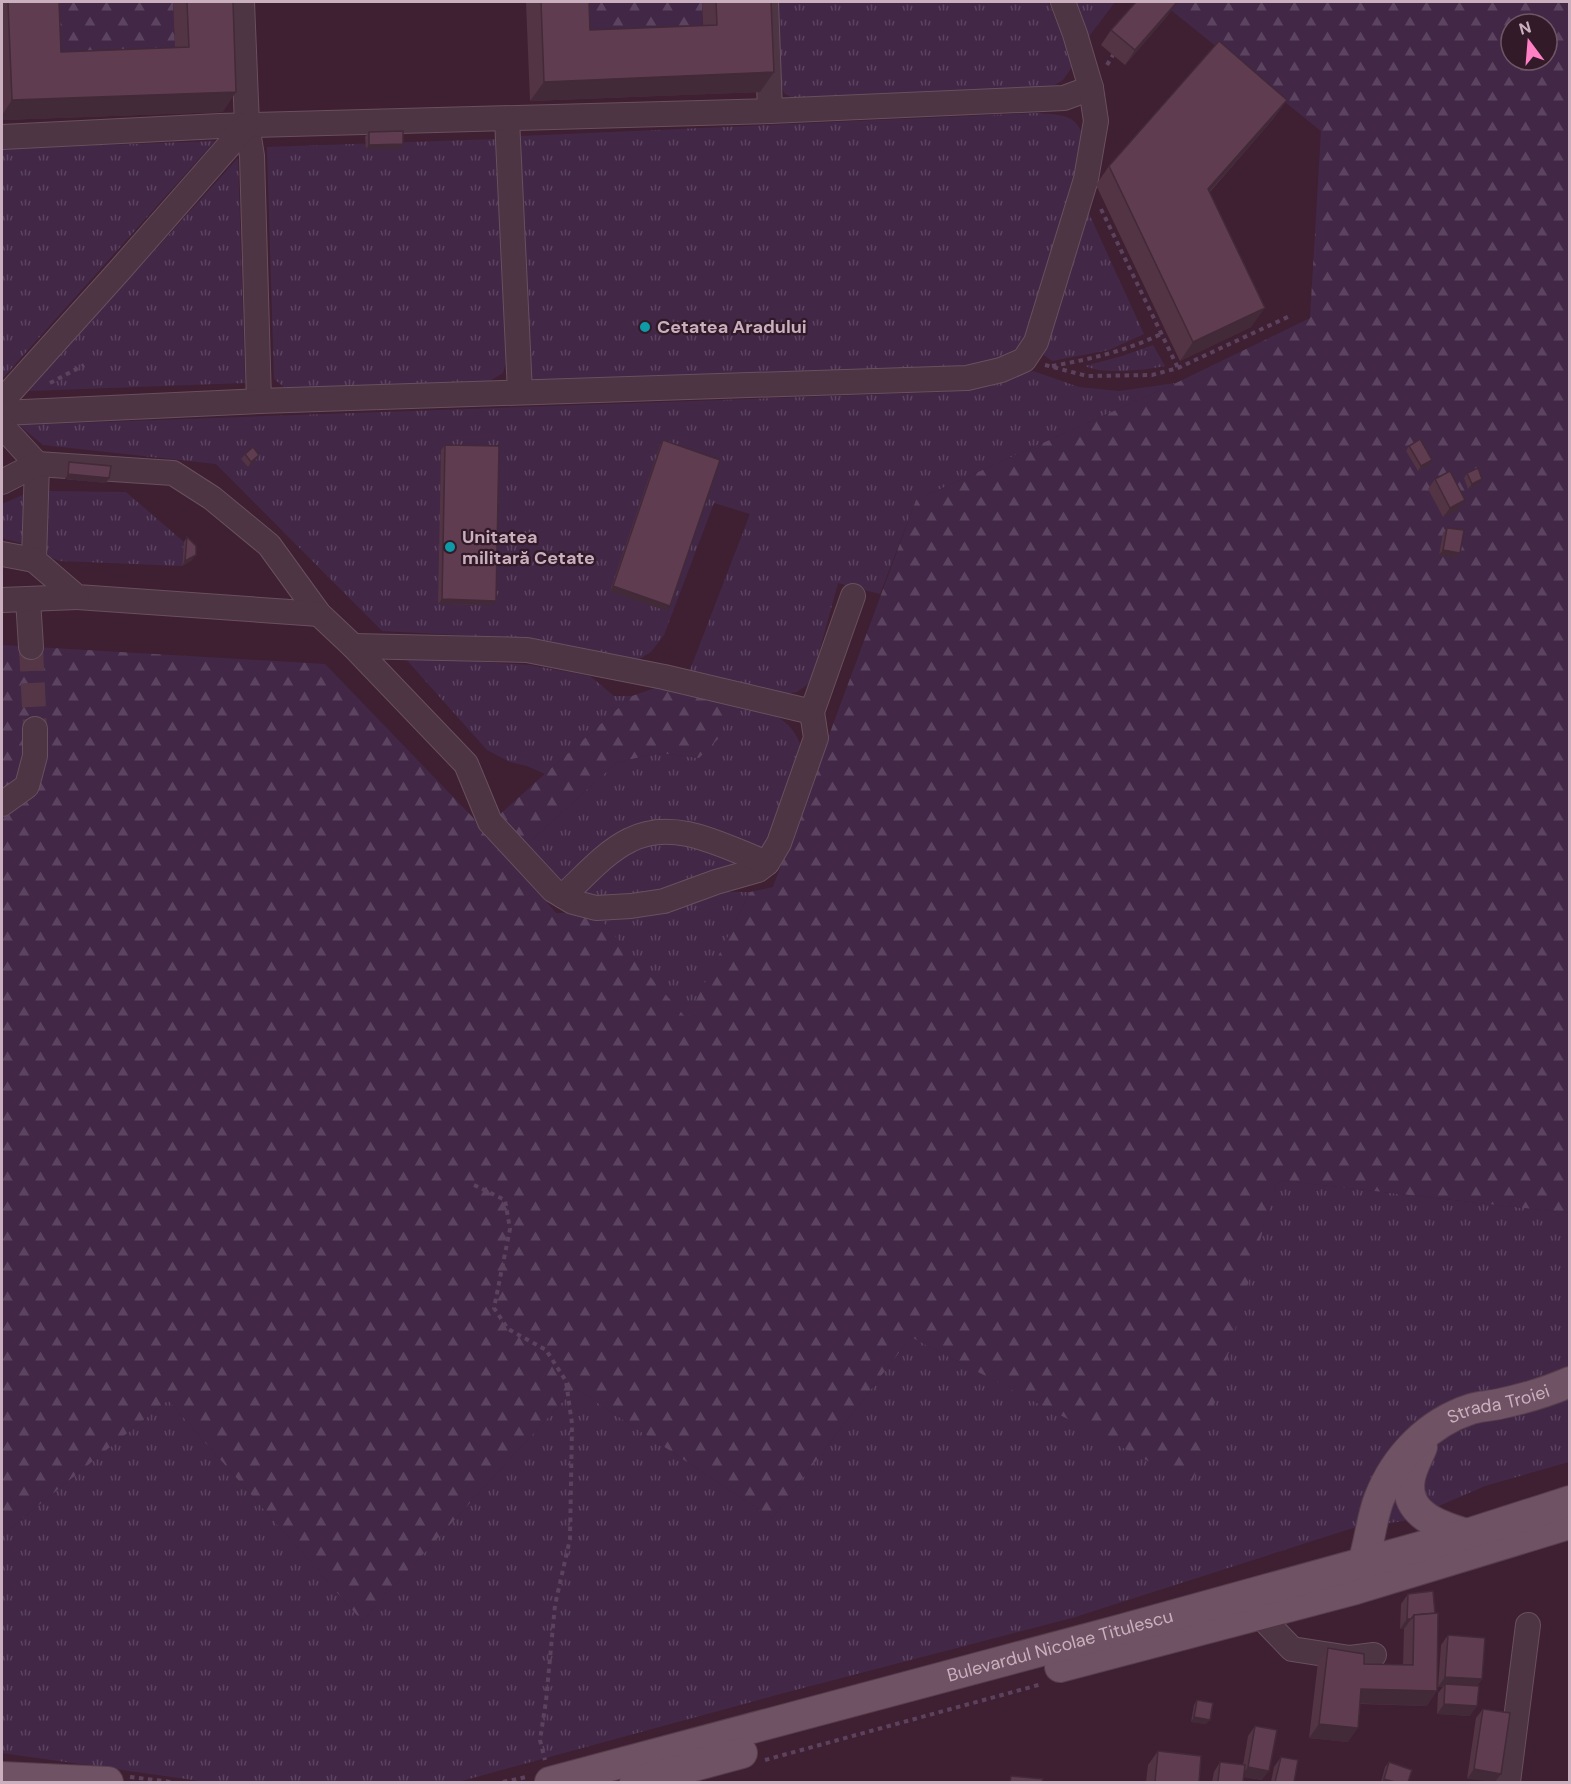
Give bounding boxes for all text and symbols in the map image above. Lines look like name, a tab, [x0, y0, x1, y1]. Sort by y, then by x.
north arrow	[1499, 12, 1559, 72]
text: N	[1516, 16, 1534, 40]
place label: Cetatea Aradului	[657, 315, 807, 339]
marker: Cetatea Aradului	[638, 320, 652, 334]
place label: Unitatea militară Cetate	[462, 525, 595, 570]
marker: Unitatea militară Cetate	[443, 540, 457, 554]
street label: Strada Troiei	[1443, 1379, 1553, 1429]
street label: Bulevardul Nicolae Titulescu	[944, 1604, 1176, 1688]

